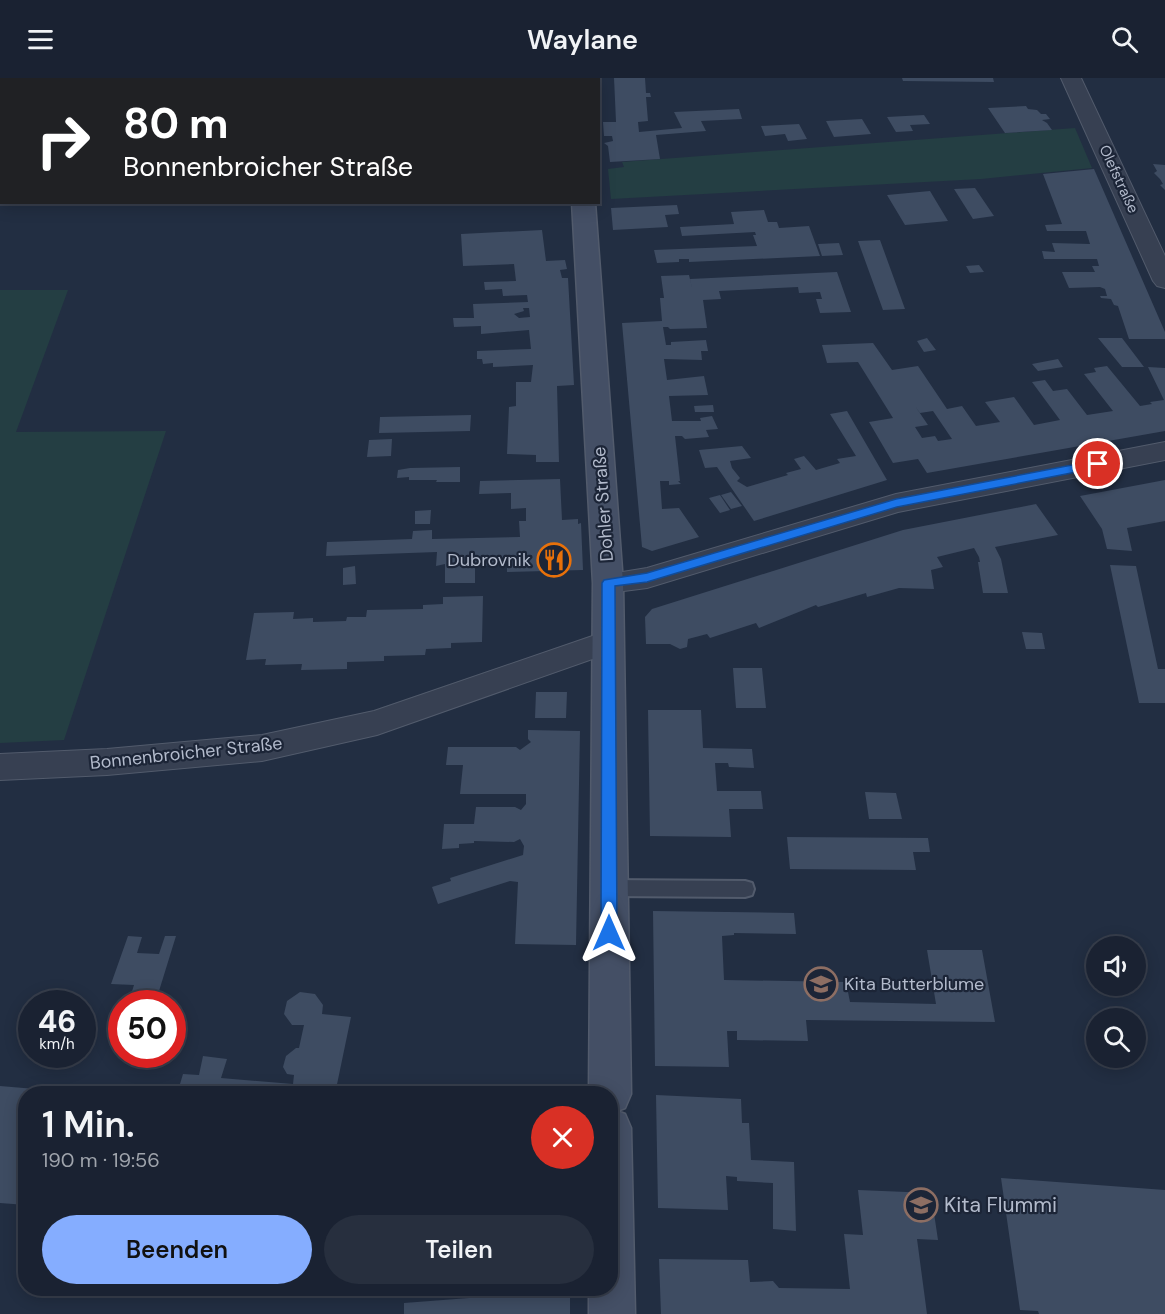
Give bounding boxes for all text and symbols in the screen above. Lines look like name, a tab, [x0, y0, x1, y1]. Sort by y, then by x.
text: Waylane	[527, 22, 638, 57]
icon: menu	[24, 23, 57, 56]
icon: search	[1108, 23, 1141, 56]
text: 80 m	[123, 96, 229, 151]
icon: right	[24, 102, 102, 180]
street label: Olefstraße	[1094, 142, 1144, 216]
text: Bonnenbroicher Straße	[123, 149, 413, 184]
pin	[1072, 438, 1123, 489]
street label: Dohler Straße	[587, 446, 619, 562]
icon: arrive	[1081, 447, 1114, 480]
restaurant icon: Dubrovnik	[536, 542, 572, 578]
place label: Dubrovnik	[447, 548, 531, 572]
street label: Bonnenbroicher Straße	[89, 731, 283, 775]
position arrow	[577, 901, 641, 965]
map controls	[1086, 936, 1146, 1068]
button: sound	[1086, 936, 1146, 996]
school or university icon: Kita Butterblume	[803, 966, 839, 1002]
place label: Kita Butterblume	[844, 972, 984, 996]
speed limit sign: 50	[108, 990, 186, 1068]
text: 46	[38, 1002, 76, 1041]
button: search	[1086, 1008, 1146, 1068]
text: km/h	[39, 1034, 75, 1054]
text: 1 Min.	[42, 1101, 134, 1148]
button: close	[531, 1106, 594, 1169]
text: 190 m · 19:56	[42, 1147, 160, 1173]
school or university icon: Kita Flummi	[903, 1187, 939, 1223]
place label: Kita Flummi	[944, 1191, 1057, 1219]
button: Beenden	[42, 1215, 312, 1284]
button: Teilen	[324, 1215, 594, 1284]

